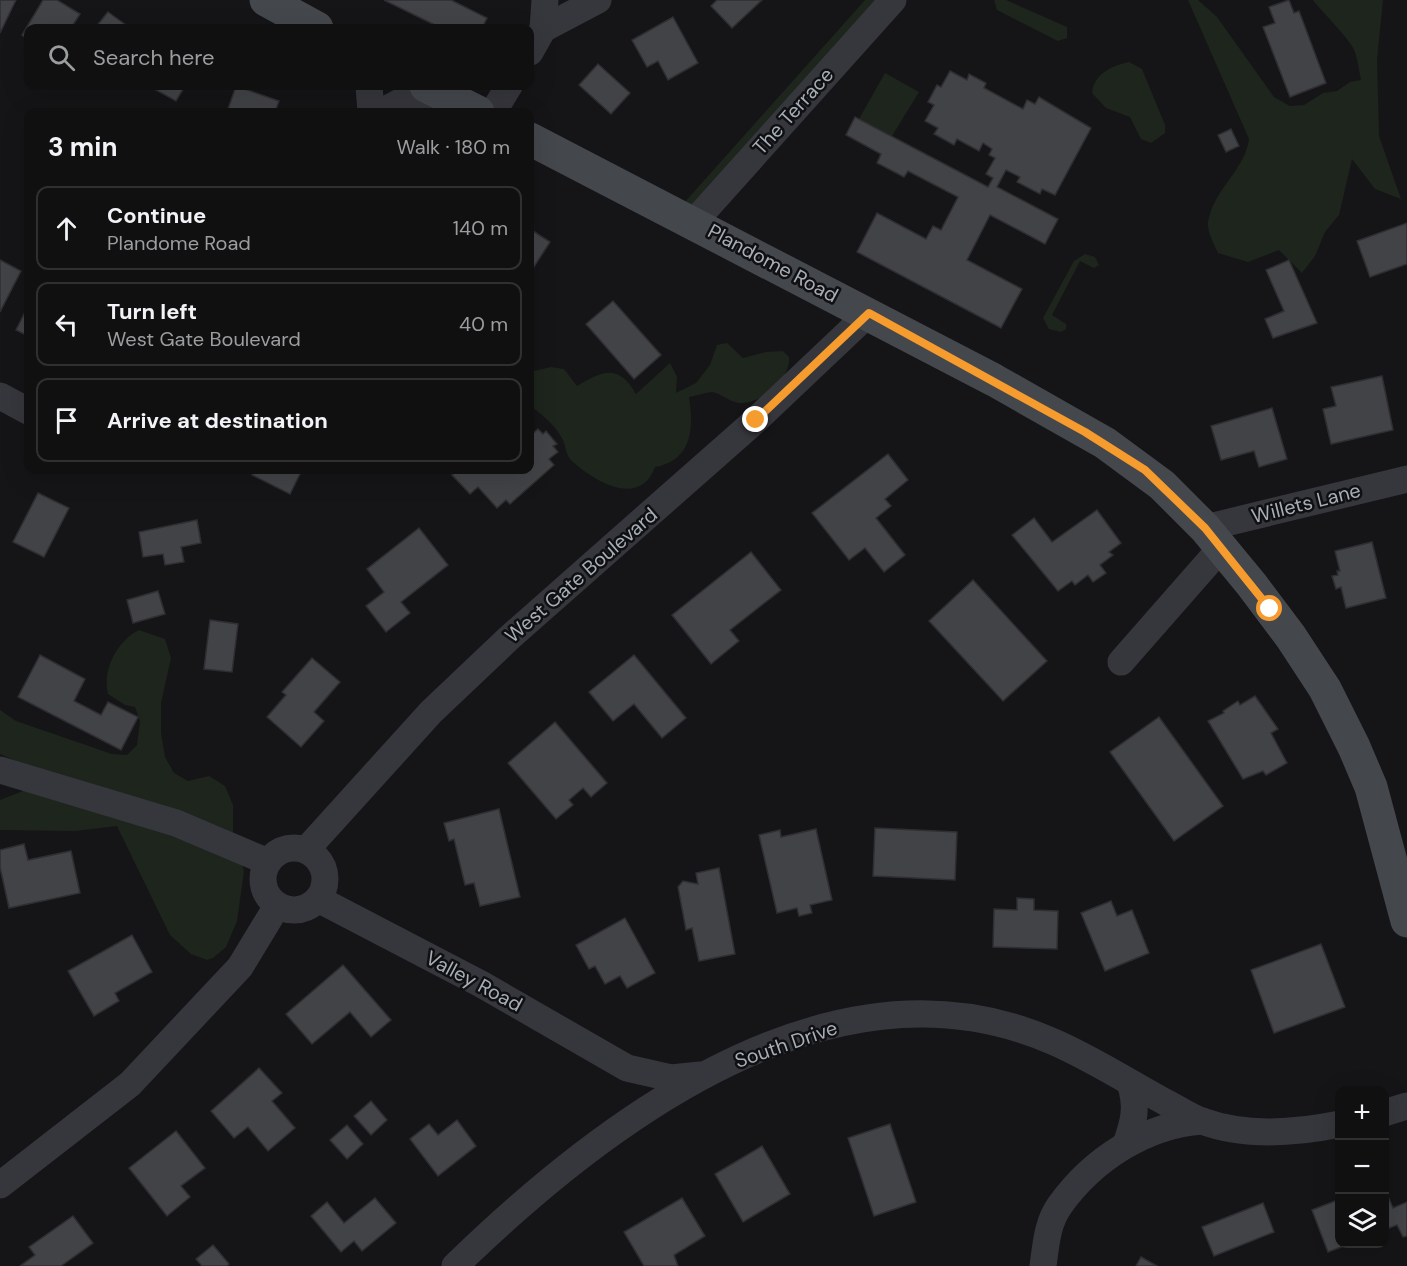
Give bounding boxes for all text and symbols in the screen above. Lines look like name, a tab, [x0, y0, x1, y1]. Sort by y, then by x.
search box	[24, 24, 534, 90]
icon: search	[45, 41, 78, 74]
text: Search here	[93, 43, 214, 72]
street label: The Terrace	[747, 62, 839, 160]
text: 3 min	[48, 130, 117, 164]
text: Walk · 180 m	[396, 134, 510, 160]
text: Continue	[107, 201, 206, 230]
icon: ahead	[50, 212, 83, 245]
text: 140 m	[453, 215, 508, 241]
street label: Plandome Road	[703, 218, 843, 308]
text: Plandome Road	[107, 230, 251, 256]
text: Turn left	[107, 297, 197, 326]
icon: left	[50, 308, 83, 341]
text: 40 m	[459, 311, 508, 337]
text: West Gate Boulevard	[107, 326, 301, 352]
icon: arrive	[50, 404, 83, 437]
text: Arrive at destination	[107, 406, 328, 435]
route end	[742, 406, 768, 432]
street label: Willets Lane	[1249, 477, 1363, 529]
street label: West Gate Boulevard	[499, 502, 663, 648]
route start	[1256, 595, 1282, 621]
street label: Valley Road	[421, 945, 527, 1017]
street label: South Drive	[731, 1014, 841, 1074]
map controls	[1335, 1086, 1389, 1248]
button: +	[1335, 1086, 1389, 1140]
button: −	[1335, 1140, 1389, 1194]
button: layers	[1335, 1194, 1389, 1248]

